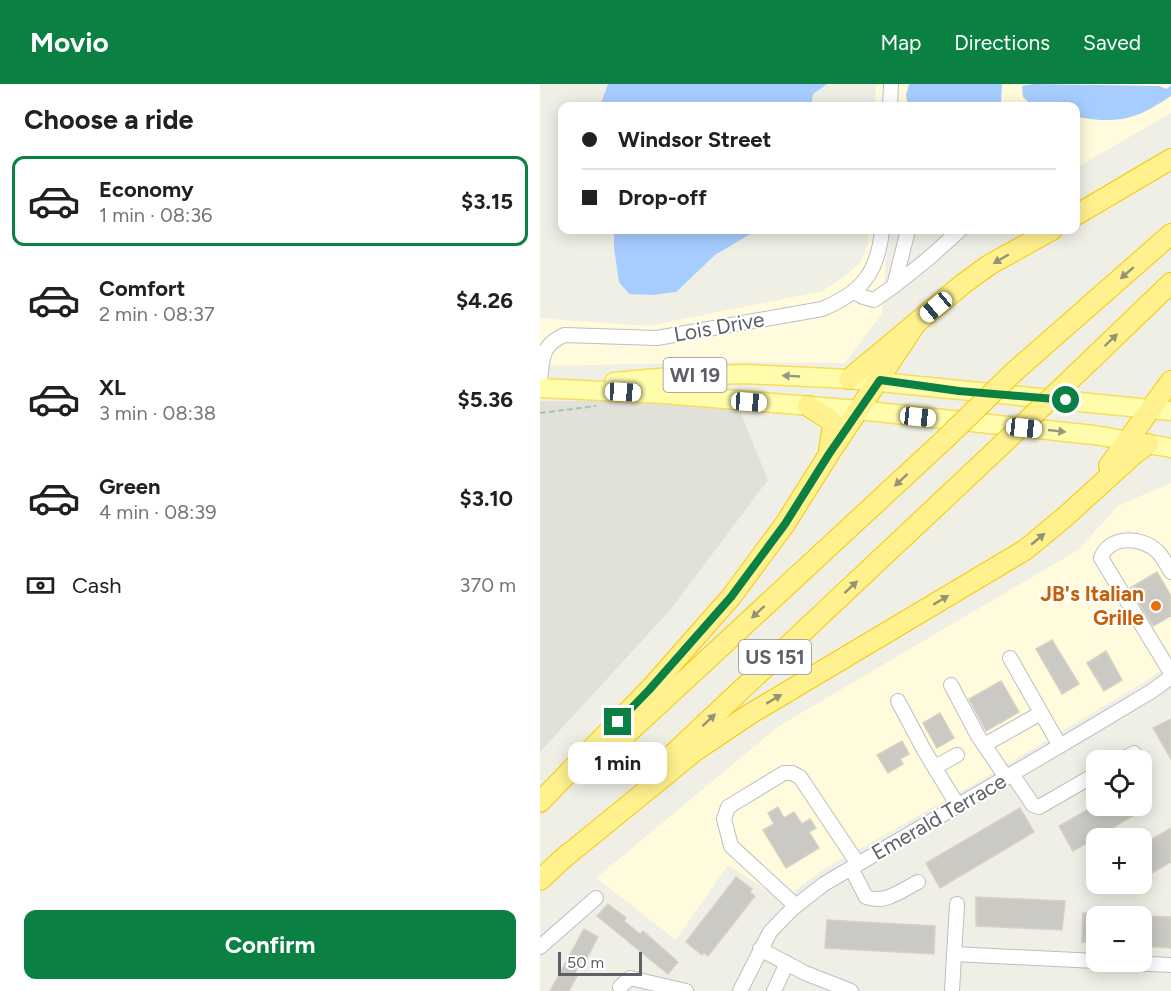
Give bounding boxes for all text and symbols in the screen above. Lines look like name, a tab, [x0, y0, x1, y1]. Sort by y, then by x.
text: Movio	[30, 25, 109, 59]
text: Map	[880, 30, 921, 55]
text: Directions	[954, 30, 1050, 55]
text: Saved	[1083, 30, 1141, 55]
text: Choose a ride	[24, 103, 193, 136]
text: Windsor Street	[618, 126, 771, 153]
icon: car	[27, 174, 81, 228]
text: Economy	[99, 176, 194, 203]
text: Drop-off	[618, 184, 707, 211]
text: $3.15	[461, 188, 513, 215]
text: 1 min · 08:36	[99, 203, 212, 227]
one-way arrow	[993, 253, 1009, 264]
one-way arrow	[1120, 266, 1135, 279]
icon: car	[27, 273, 81, 327]
text: Comfort	[99, 275, 185, 302]
text: $4.26	[456, 287, 513, 314]
car	[916, 289, 956, 325]
text: 2 min · 08:37	[99, 302, 215, 326]
street label: Lois Drive	[672, 306, 766, 347]
one-way arrow	[1104, 334, 1118, 348]
road number: WI 19	[664, 358, 726, 392]
one-way arrow	[781, 371, 800, 380]
icon: car	[27, 372, 81, 426]
text: XL	[99, 374, 126, 401]
car	[605, 382, 641, 402]
text: $5.36	[458, 386, 513, 413]
route start	[1052, 386, 1079, 413]
car	[730, 392, 768, 412]
text: 3 min · 08:38	[99, 401, 216, 425]
car	[899, 406, 937, 428]
car	[1005, 417, 1043, 439]
one-way arrow	[1048, 426, 1067, 436]
icon: car	[27, 471, 81, 525]
text: Green	[99, 473, 161, 500]
one-way arrow	[894, 473, 909, 487]
text: $3.10	[460, 485, 513, 512]
text: 4 min · 08:39	[99, 500, 217, 524]
one-way arrow	[1030, 533, 1046, 546]
icon: cash	[24, 569, 57, 602]
text: Cash	[72, 572, 122, 599]
text: 370 m	[460, 573, 516, 597]
one-way arrow	[844, 580, 858, 594]
place label: JB's Italian Grille	[1040, 581, 1144, 630]
one-way arrow	[933, 594, 949, 605]
marker: JB's Italian Grille	[1149, 599, 1163, 613]
one-way arrow	[751, 605, 766, 619]
road number: US 151	[739, 640, 811, 674]
one-way arrow	[766, 694, 782, 705]
route end	[604, 708, 631, 735]
one-way arrow	[701, 714, 716, 727]
callout: 1 min	[568, 743, 668, 785]
map controls	[1086, 750, 1152, 972]
button: locate	[1086, 750, 1152, 816]
text: 1 min	[594, 751, 641, 775]
street label: Emerald Terrace	[867, 768, 1010, 865]
button: +	[1086, 828, 1152, 894]
button: −	[1086, 906, 1152, 972]
button: Confirm	[24, 910, 516, 979]
scale bar	[558, 949, 642, 976]
text: 50 m	[567, 953, 604, 972]

